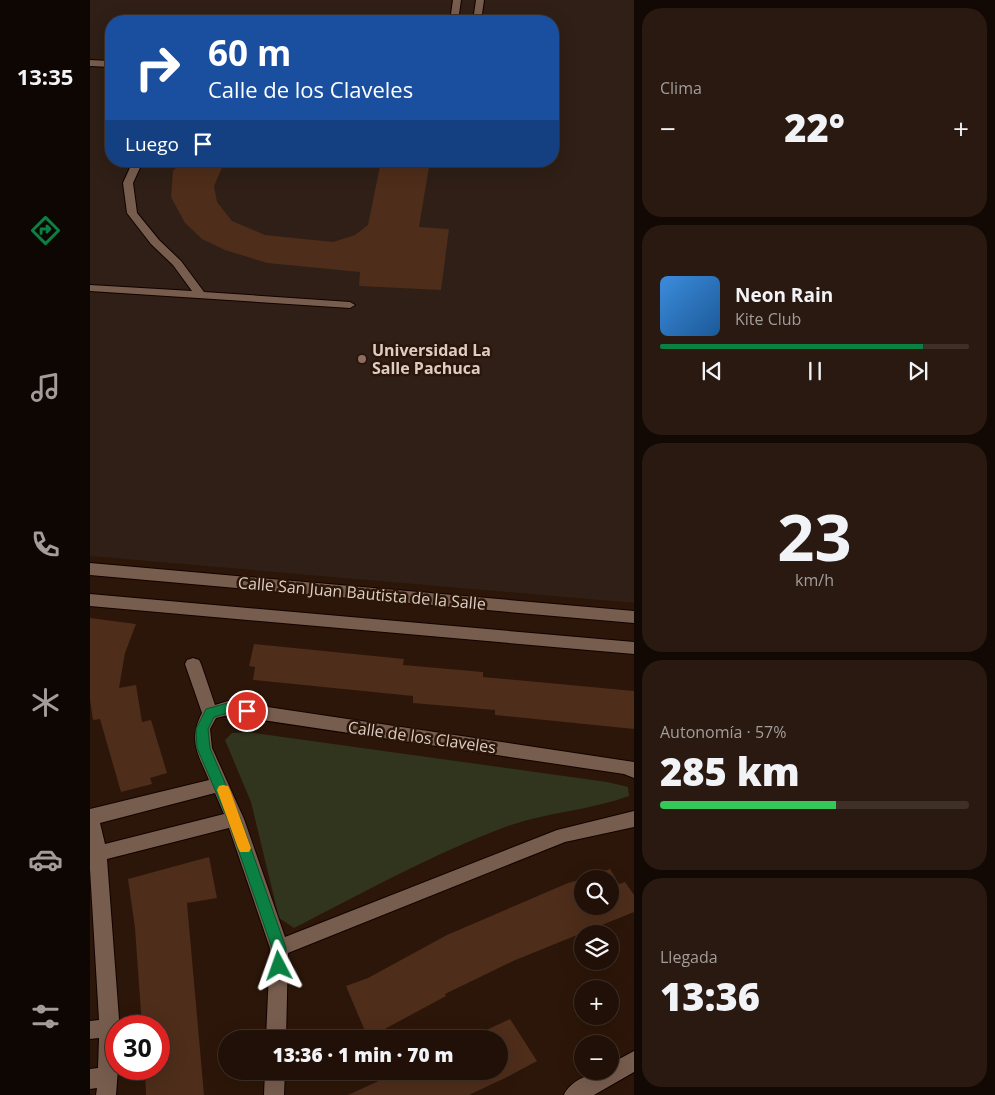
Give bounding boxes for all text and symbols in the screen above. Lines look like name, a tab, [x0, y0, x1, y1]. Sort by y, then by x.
text: 60 m	[208, 29, 291, 76]
icon: right	[125, 35, 190, 100]
text: 13:35	[17, 61, 73, 91]
text: Calle de los Claveles	[208, 74, 413, 104]
text: Clima	[660, 77, 702, 99]
text: 22°	[784, 101, 845, 153]
text: −	[660, 109, 676, 147]
text: +	[953, 109, 969, 147]
icon: arrive	[189, 130, 217, 158]
text: Luego	[125, 131, 179, 157]
icon: directions	[28, 213, 63, 248]
text: Neon Rain	[735, 282, 833, 308]
text: Kite Club	[735, 308, 801, 330]
place label: Universidad La Salle Pachuca	[372, 339, 491, 379]
marker: Universidad La Salle Pachuca	[356, 353, 368, 365]
icon: previous	[698, 357, 726, 385]
icon: pause	[801, 357, 829, 385]
icon: next	[904, 357, 932, 385]
icon: music	[28, 370, 63, 405]
text: 23	[777, 492, 852, 580]
icon: phone	[28, 527, 63, 562]
text: km/h	[795, 569, 834, 591]
street label: Calle San Juan Bautista de la Salle	[237, 571, 487, 615]
icon: climate	[28, 685, 63, 720]
pin	[226, 690, 268, 732]
icon: arrive	[233, 697, 261, 725]
street label: Calle de los Claveles	[347, 716, 497, 758]
text: Autonomía · 57%	[660, 721, 786, 743]
text: 285 km	[660, 745, 800, 797]
icon: car	[28, 842, 63, 877]
map controls	[574, 870, 619, 1080]
button: search	[574, 870, 619, 915]
button: layers	[574, 925, 619, 970]
position arrow	[252, 939, 304, 991]
text: Llegada	[660, 946, 718, 968]
text: 13:36	[660, 970, 760, 1022]
button: +	[574, 980, 619, 1025]
icon: filters	[28, 999, 63, 1034]
speed limit sign: 30	[105, 1015, 170, 1080]
button: −	[574, 1035, 619, 1080]
text: 13:36 · 1 min · 70 m	[273, 1042, 453, 1068]

